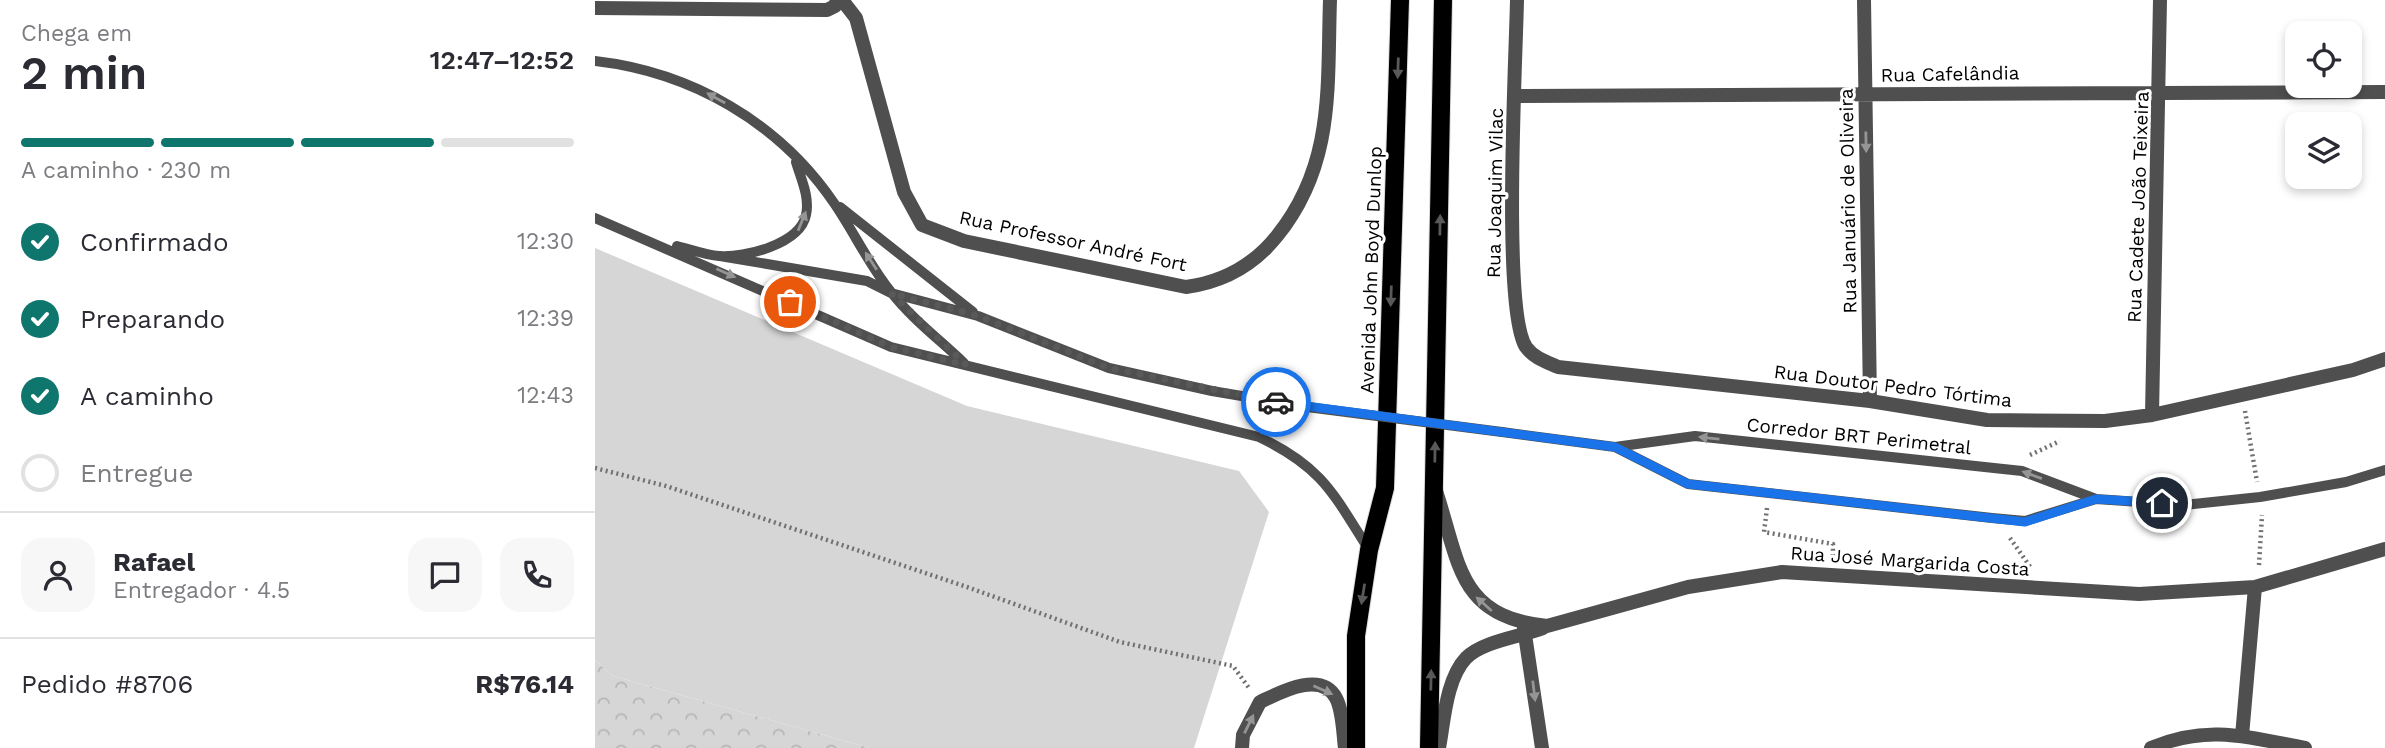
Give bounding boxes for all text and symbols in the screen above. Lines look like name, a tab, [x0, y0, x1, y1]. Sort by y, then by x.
text: Chega em	[21, 20, 132, 47]
map controls	[2285, 21, 2362, 189]
button: locate	[2285, 21, 2362, 98]
text: 12:47–12:52	[430, 45, 574, 75]
text: 2 min	[21, 46, 147, 100]
one-way arrow	[1393, 57, 1404, 79]
street label: Rua Cafelândia	[1880, 61, 2020, 87]
street label: Rua Januário de Oliveira	[1835, 88, 1861, 314]
street label: Rua Cadete João Teixeira	[2122, 91, 2154, 323]
one-way arrow	[706, 93, 726, 105]
street label: Rua Joaquim Vilac	[1482, 108, 1508, 278]
button: layers	[2285, 112, 2362, 189]
one-way arrow	[1860, 131, 1872, 153]
street label: Avenida John Boyd Dunlop	[1355, 146, 1387, 394]
text: A caminho · 230 m	[21, 157, 231, 184]
street label: Rua Professor André Fort	[957, 206, 1189, 276]
one-way arrow	[796, 210, 807, 231]
one-way arrow	[1434, 214, 1445, 236]
icon: check	[21, 223, 59, 261]
text: Confirmado	[80, 227, 229, 257]
text: 12:30	[517, 228, 574, 255]
one-way arrow	[864, 251, 877, 270]
one-way arrow	[715, 268, 736, 279]
pin	[760, 272, 820, 332]
icon: bag	[771, 283, 809, 321]
one-way arrow	[1385, 285, 1397, 307]
icon: check	[21, 300, 59, 338]
text: Preparando	[80, 304, 225, 334]
text: 12:39	[517, 305, 574, 332]
street label: Rua Doutor Pedro Tórtima	[1773, 360, 2014, 412]
courier	[1241, 367, 1311, 437]
icon: check	[21, 377, 59, 415]
text: A caminho	[80, 381, 214, 411]
text: 12:43	[517, 382, 574, 409]
icon: car	[1257, 383, 1295, 421]
street label: Corredor BRT Perimetral	[1746, 413, 1973, 459]
one-way arrow	[1698, 432, 1720, 443]
one-way arrow	[1430, 441, 1441, 463]
text: Entregue	[80, 458, 193, 488]
one-way arrow	[2021, 469, 2042, 480]
pin	[2132, 473, 2192, 533]
icon: home	[2143, 484, 2181, 522]
button: person	[21, 538, 95, 612]
button: chat	[408, 538, 482, 612]
button: phone	[500, 538, 574, 612]
street label: Rua José Margarida Costa	[1790, 541, 2031, 581]
text: Rafael	[113, 547, 195, 577]
text: Entregador · 4.5	[113, 577, 290, 604]
one-way arrow	[1357, 583, 1368, 605]
one-way arrow	[1476, 597, 1493, 613]
text: Pedido #8706	[21, 669, 193, 699]
text: R$76.14	[475, 669, 574, 699]
one-way arrow	[1425, 669, 1436, 691]
one-way arrow	[1529, 680, 1540, 702]
one-way arrow	[1313, 684, 1334, 695]
one-way arrow	[1243, 714, 1254, 734]

